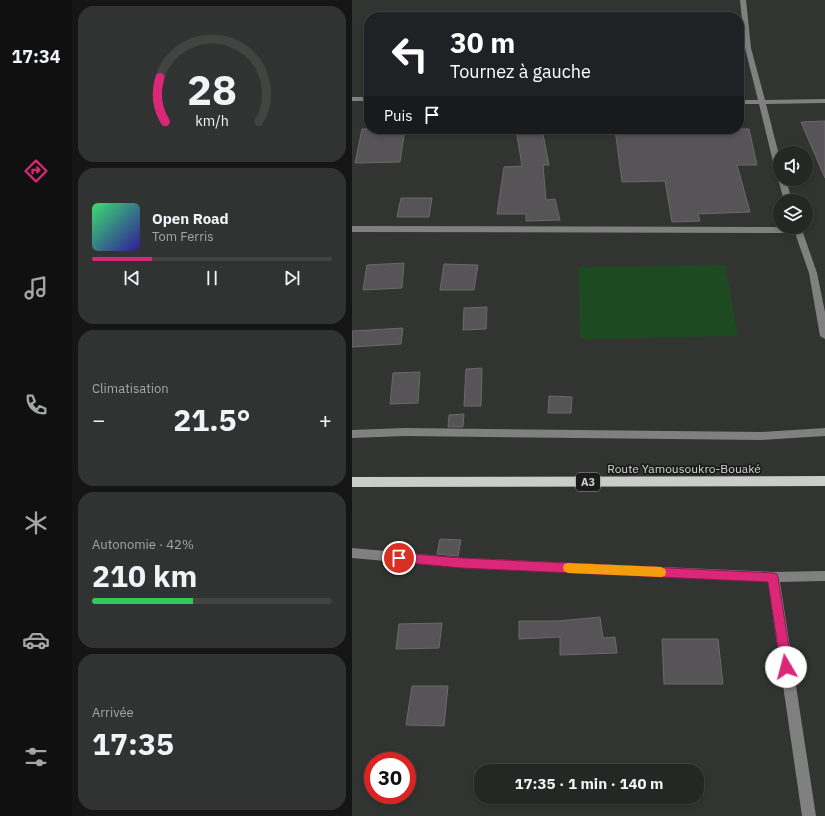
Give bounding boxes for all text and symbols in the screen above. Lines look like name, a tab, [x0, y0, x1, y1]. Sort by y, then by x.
text: 30 m	[450, 24, 515, 61]
icon: left	[384, 28, 436, 80]
text: 17:34	[11, 45, 61, 68]
text: Tournez à gauche	[450, 60, 591, 83]
text: 28	[187, 62, 237, 116]
icon: arrive	[421, 104, 443, 126]
text: Puis	[384, 106, 413, 125]
text: km/h	[195, 111, 229, 130]
map controls	[773, 146, 813, 234]
button: sound	[773, 146, 813, 186]
icon: directions	[22, 157, 50, 185]
button: layers	[773, 194, 813, 234]
text: Open Road	[152, 209, 229, 228]
text: Tom Ferris	[152, 228, 214, 245]
icon: previous	[121, 267, 143, 289]
icon: pause	[201, 267, 223, 289]
icon: next	[281, 267, 303, 289]
icon: music	[22, 274, 50, 302]
text: Climatisation	[92, 380, 169, 397]
icon: phone	[22, 391, 50, 419]
text: 21.5°	[173, 400, 251, 439]
text: −	[92, 405, 105, 434]
text: +	[319, 405, 332, 434]
street label: Route Yamousoukro-Bouaké	[607, 461, 761, 476]
road number: A3	[576, 473, 600, 491]
icon: climate	[22, 509, 50, 537]
text: Autonomie · 42%	[92, 536, 194, 553]
pin	[382, 541, 416, 575]
icon: arrive	[388, 547, 410, 569]
text: 210 km	[92, 556, 197, 595]
icon: car	[22, 626, 50, 654]
position arrow	[765, 646, 807, 688]
text: Arrivée	[92, 704, 134, 721]
text: 17:35	[92, 724, 174, 763]
icon: filters	[22, 743, 50, 771]
speed limit sign: 30	[364, 752, 416, 804]
text: 17:35 · 1 min · 140 m	[515, 774, 663, 793]

